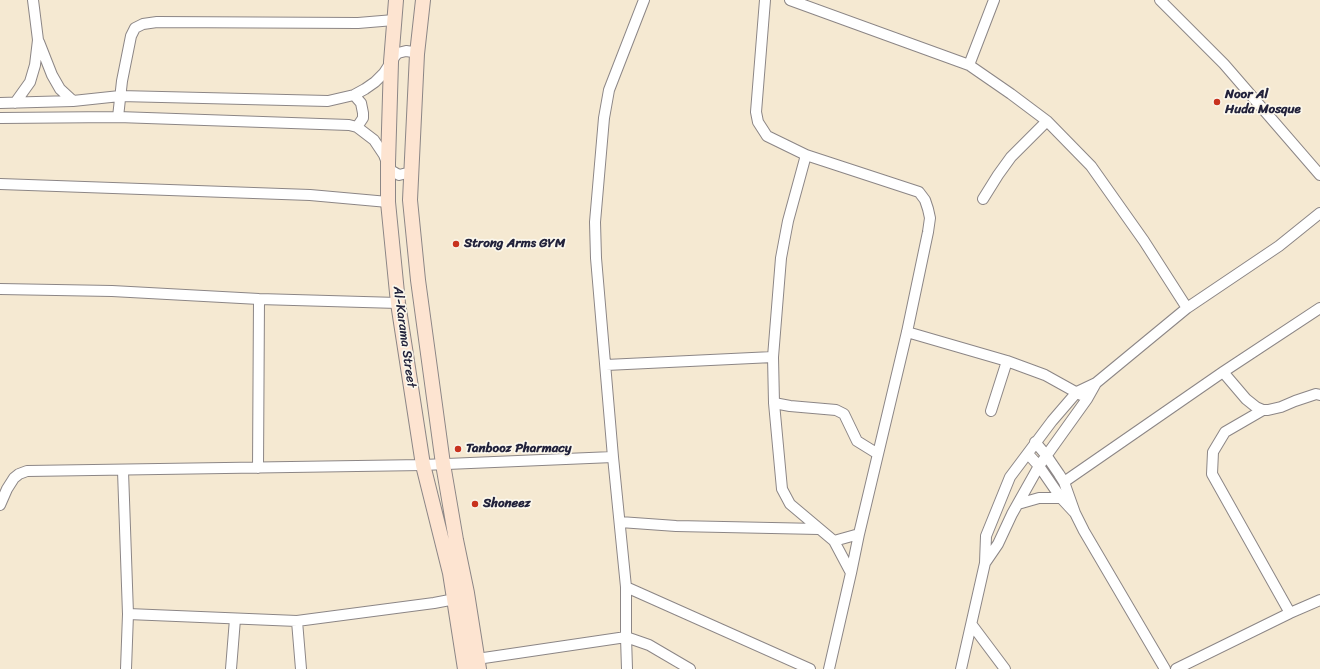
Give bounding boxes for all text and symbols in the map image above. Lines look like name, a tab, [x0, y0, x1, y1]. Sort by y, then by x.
place label: Noor Al Huda Mosque	[1225, 87, 1301, 118]
marker: Noor Al Huda Mosque	[1212, 97, 1222, 107]
place label: Strong Arms GYM	[464, 236, 565, 252]
marker: Strong Arms GYM	[451, 239, 461, 249]
street label: Al-Karama Street	[389, 285, 419, 389]
place label: Tanbooz Pharmacy	[466, 441, 571, 457]
marker: Tanbooz Pharmacy	[453, 444, 463, 454]
place label: Shoneez	[483, 496, 531, 512]
marker: Shoneez	[470, 499, 480, 509]

